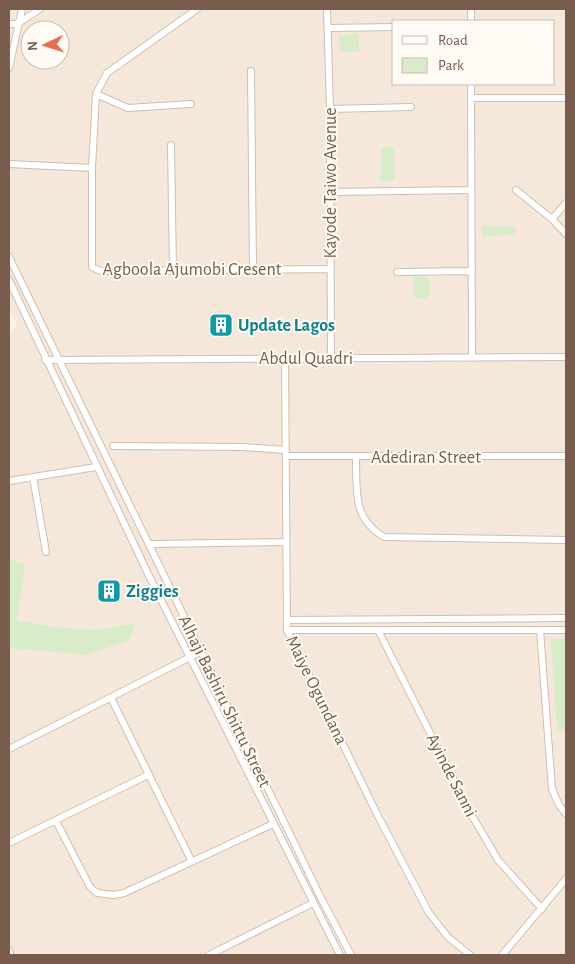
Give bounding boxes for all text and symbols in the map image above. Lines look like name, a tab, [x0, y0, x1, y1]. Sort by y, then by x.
north arrow	[20, 20, 70, 70]
legend	[392, 20, 555, 85]
text: Road	[438, 33, 468, 48]
text: N	[26, 40, 40, 51]
text: Park	[438, 58, 464, 73]
street label: Kayode Taiwo Avenue	[322, 107, 340, 259]
street label: Agboola Ajumobi Cresent	[103, 261, 282, 279]
building icon: Update Lagos	[208, 312, 234, 338]
place label: Update Lagos	[238, 317, 335, 335]
street label: Abdul Quadri	[259, 350, 353, 368]
street label: Adediran Street	[371, 449, 481, 467]
building icon: Ziggies	[96, 578, 122, 604]
place label: Ziggies	[126, 583, 179, 601]
street label: Alhaji Bashiru Shittu Street	[175, 613, 274, 791]
street label: Maiye Ogundana	[282, 633, 350, 748]
street label: Ayinde Sanni	[422, 731, 480, 820]

